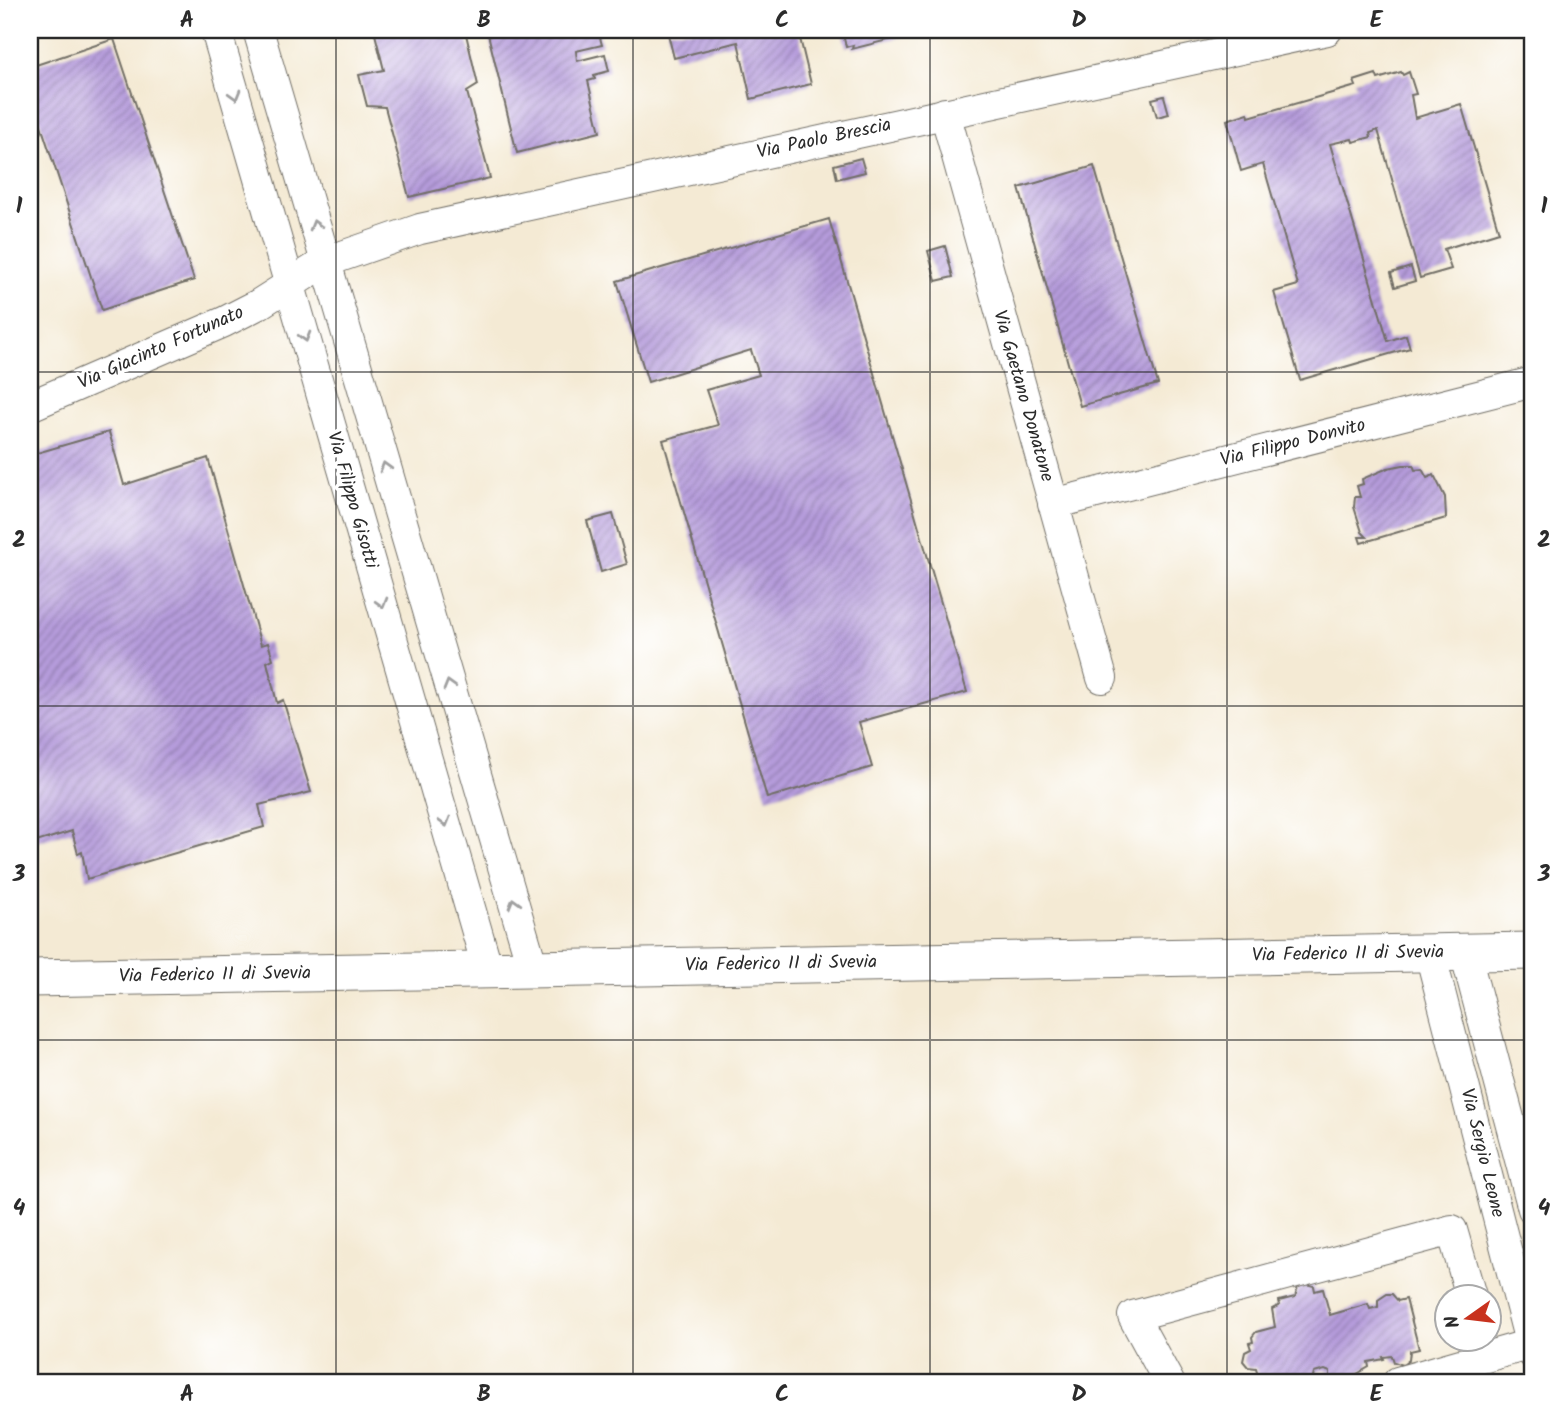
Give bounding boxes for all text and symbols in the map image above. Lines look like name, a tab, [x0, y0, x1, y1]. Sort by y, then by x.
text: A	[180, 3, 194, 39]
text: B	[477, 3, 491, 39]
text: C	[775, 3, 789, 39]
text: D	[1071, 3, 1087, 39]
text: E	[1370, 3, 1384, 39]
one-way arrow	[226, 89, 241, 101]
street label: Via Paolo Brescia	[754, 110, 894, 168]
text: 1	[16, 189, 23, 225]
text: 1	[1541, 189, 1548, 225]
one-way arrow	[308, 219, 323, 231]
street label: Via Giacinto Fortunato	[73, 298, 249, 398]
street label: Via Gaetano Donatone	[984, 307, 1062, 486]
one-way arrow	[297, 331, 312, 343]
street label: Via Filippo Donvito	[1217, 410, 1369, 476]
street label: Via Filippo Gisotti	[318, 428, 386, 573]
one-way arrow	[379, 461, 393, 473]
text: 2	[12, 523, 26, 559]
text: 2	[1537, 523, 1551, 559]
one-way arrow	[374, 597, 388, 609]
one-way arrow	[443, 679, 458, 691]
one-way arrow	[437, 815, 451, 827]
text: 3	[12, 857, 26, 893]
text: 3	[1537, 857, 1551, 893]
one-way arrow	[507, 898, 522, 910]
street label: Via Federico II di Svevia	[1252, 937, 1444, 971]
street label: Via Federico II di Svevia	[685, 947, 877, 981]
street label: Via Federico II di Svevia	[119, 958, 311, 992]
street label: Via Sergio Leone	[1451, 1085, 1513, 1221]
text: 4	[13, 1191, 26, 1227]
text: 4	[1538, 1191, 1551, 1227]
north arrow	[1434, 1282, 1504, 1352]
text: N	[1437, 1312, 1469, 1331]
text: A	[180, 1377, 194, 1412]
text: B	[477, 1377, 491, 1412]
text: C	[775, 1377, 789, 1412]
text: D	[1071, 1377, 1087, 1412]
text: E	[1370, 1377, 1384, 1412]

